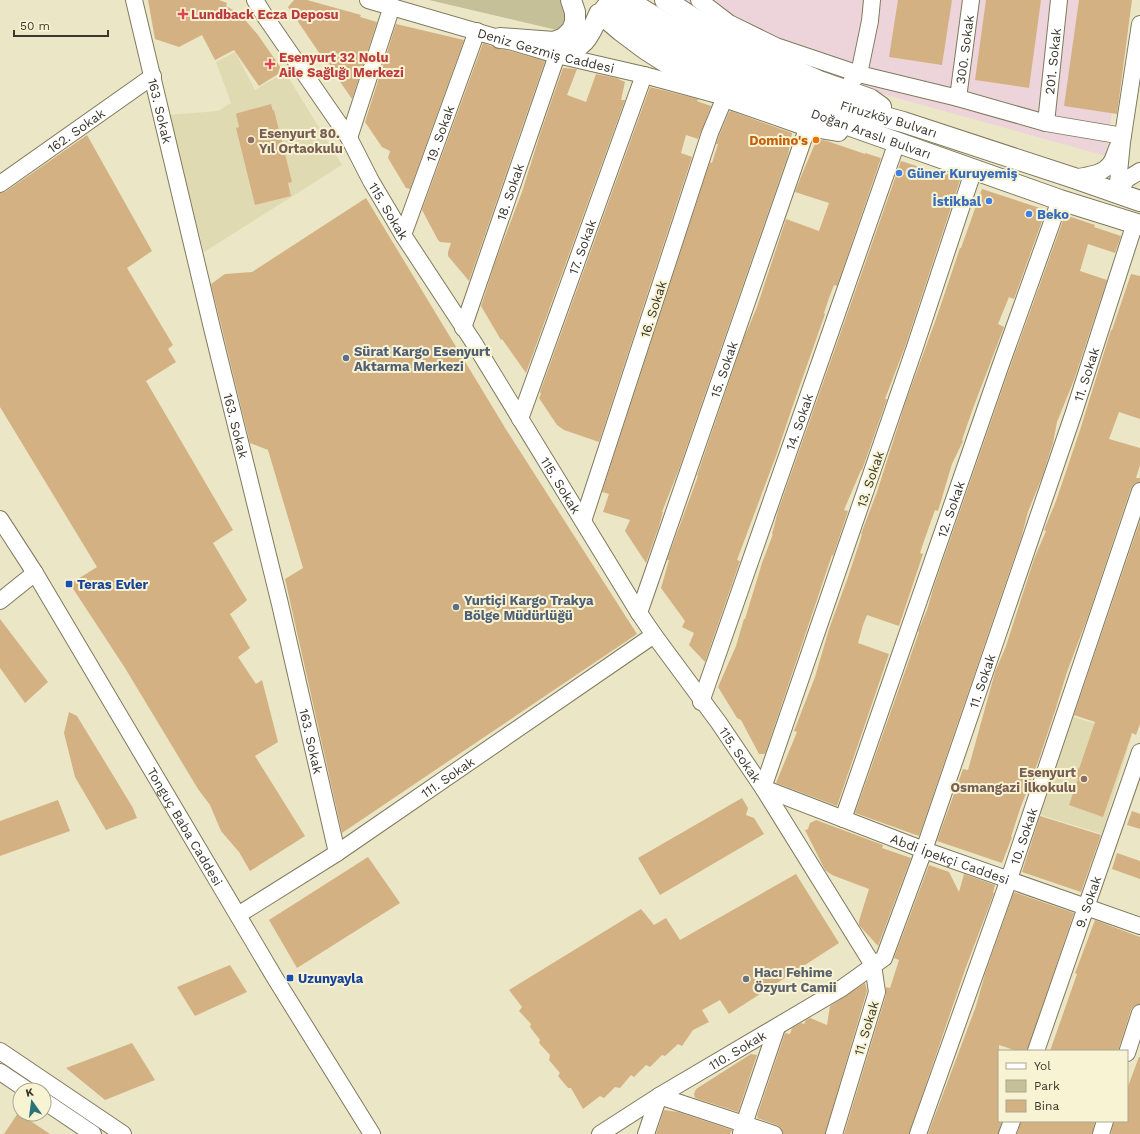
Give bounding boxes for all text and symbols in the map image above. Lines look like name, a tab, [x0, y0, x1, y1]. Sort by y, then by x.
place label: Lundback Ecza Deposu	[191, 7, 339, 22]
marker: Lundback Ecza Deposu	[178, 9, 188, 19]
scale bar	[14, 12, 108, 38]
street label: 300. Sokak	[953, 13, 977, 85]
text: 50 m	[20, 19, 50, 33]
street label: Deniz Gezmiş Caddesi	[476, 25, 616, 76]
street label: 201. Sokak	[1042, 27, 1064, 95]
place label: Esenyurt 32 Nolu Aile Sağlığı Merkezi	[279, 50, 404, 80]
marker: Esenyurt 32 Nolu Aile Sağlığı Merkezi	[264, 58, 276, 70]
street label: 163. Sokak	[145, 77, 175, 146]
street label: Firuzköy Bulvarı	[838, 98, 939, 141]
street label: 19. Sokak	[423, 103, 458, 164]
street label: 162. Sokak	[45, 105, 108, 156]
street label: Doğan Araslı Bulvarı	[809, 106, 933, 162]
place label: Esenyurt 80. Yıl Ortaokulu	[259, 126, 343, 156]
place label: Domino's	[749, 133, 808, 148]
marker: Esenyurt 80. Yıl Ortaokulu	[246, 135, 256, 145]
marker: Domino's	[811, 135, 821, 145]
street label: 18. Sokak	[494, 161, 527, 222]
place label: Güner Kuruyemiş	[907, 166, 1017, 181]
marker: Güner Kuruyemiş	[894, 168, 904, 178]
street label: 115. Sokak	[366, 180, 411, 243]
place label: İstikbal	[933, 193, 982, 209]
marker: İstikbal	[984, 196, 994, 206]
place label: Beko	[1037, 207, 1069, 222]
marker: Beko	[1024, 209, 1034, 219]
street label: 17. Sokak	[566, 217, 599, 276]
street label: 16. Sokak	[637, 278, 670, 340]
street label: 15. Sokak	[707, 339, 741, 400]
place label: Sürat Kargo Esenyurt Aktarma Merkezi	[354, 344, 491, 374]
street label: 11. Sokak	[1071, 345, 1103, 404]
marker: Sürat Kargo Esenyurt Aktarma Merkezi	[341, 353, 351, 363]
street label: 14. Sokak	[783, 391, 817, 452]
street label: 163. Sokak	[220, 392, 251, 461]
street label: 13. Sokak	[854, 448, 887, 509]
street label: 115. Sokak	[537, 454, 584, 517]
street label: 12. Sokak	[934, 479, 968, 540]
place label: Teras Evler	[77, 577, 149, 592]
marker: Teras Evler	[64, 579, 74, 589]
place label: Yurtiçi Kargo Trakya Bölge Müdürlüğü	[464, 593, 594, 623]
marker: Yurtiçi Kargo Trakya Bölge Müdürlüğü	[451, 602, 461, 612]
street label: 11. Sokak	[966, 652, 999, 710]
street label: 163. Sokak	[296, 707, 326, 776]
street label: 115. Sokak	[716, 724, 764, 786]
street label: 111. Sokak	[418, 753, 478, 801]
street label: Tonguç Baba Caddesi	[144, 765, 226, 889]
place label: Esenyurt Osmangazi İlkokulu	[950, 765, 1076, 795]
marker: Esenyurt Osmangazi İlkokulu	[1079, 774, 1089, 784]
street label: 10. Sokak	[1007, 805, 1041, 867]
street label: Abdi İpekçi Caddesi	[888, 831, 1011, 887]
street label: 9. Sokak	[1072, 873, 1105, 930]
place label: Hacı Fehime Özyurt Camii	[754, 965, 837, 995]
place label: Uzunyayla	[298, 971, 364, 986]
marker: Uzunyayla	[285, 973, 295, 983]
marker: Hacı Fehime Özyurt Camii	[741, 974, 751, 984]
street label: 11. Sokak	[851, 999, 882, 1057]
street label: 110. Sokak	[706, 1027, 769, 1073]
legend	[998, 1050, 1128, 1122]
text: Yol	[1034, 1059, 1051, 1073]
text: Park	[1034, 1079, 1060, 1093]
north arrow	[12, 1082, 52, 1122]
text: K	[24, 1085, 35, 1100]
text: Bina	[1034, 1099, 1059, 1113]

